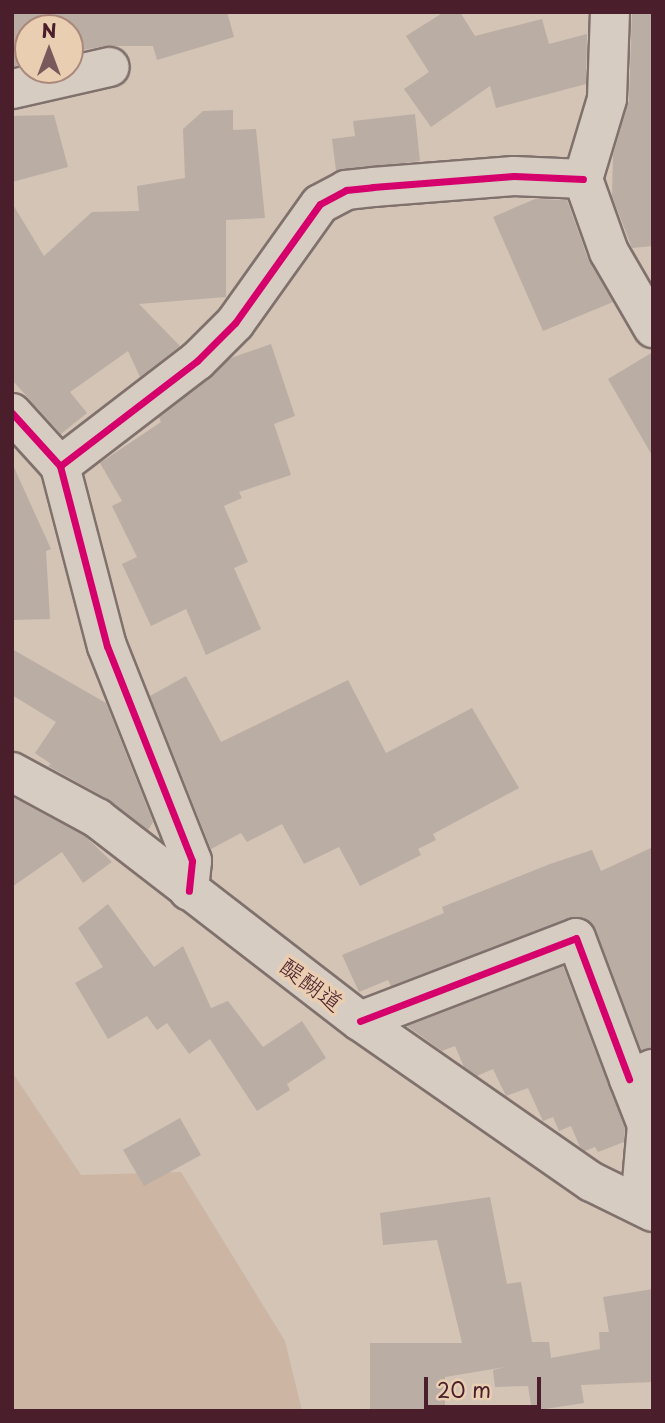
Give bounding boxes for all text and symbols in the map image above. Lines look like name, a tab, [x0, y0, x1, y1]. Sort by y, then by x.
north arrow	[14, 14, 84, 84]
text: N	[41, 16, 57, 44]
street label: 醍醐道	[275, 951, 349, 1017]
scale bar	[427, 1364, 544, 1408]
text: 20 m	[437, 1373, 491, 1405]

